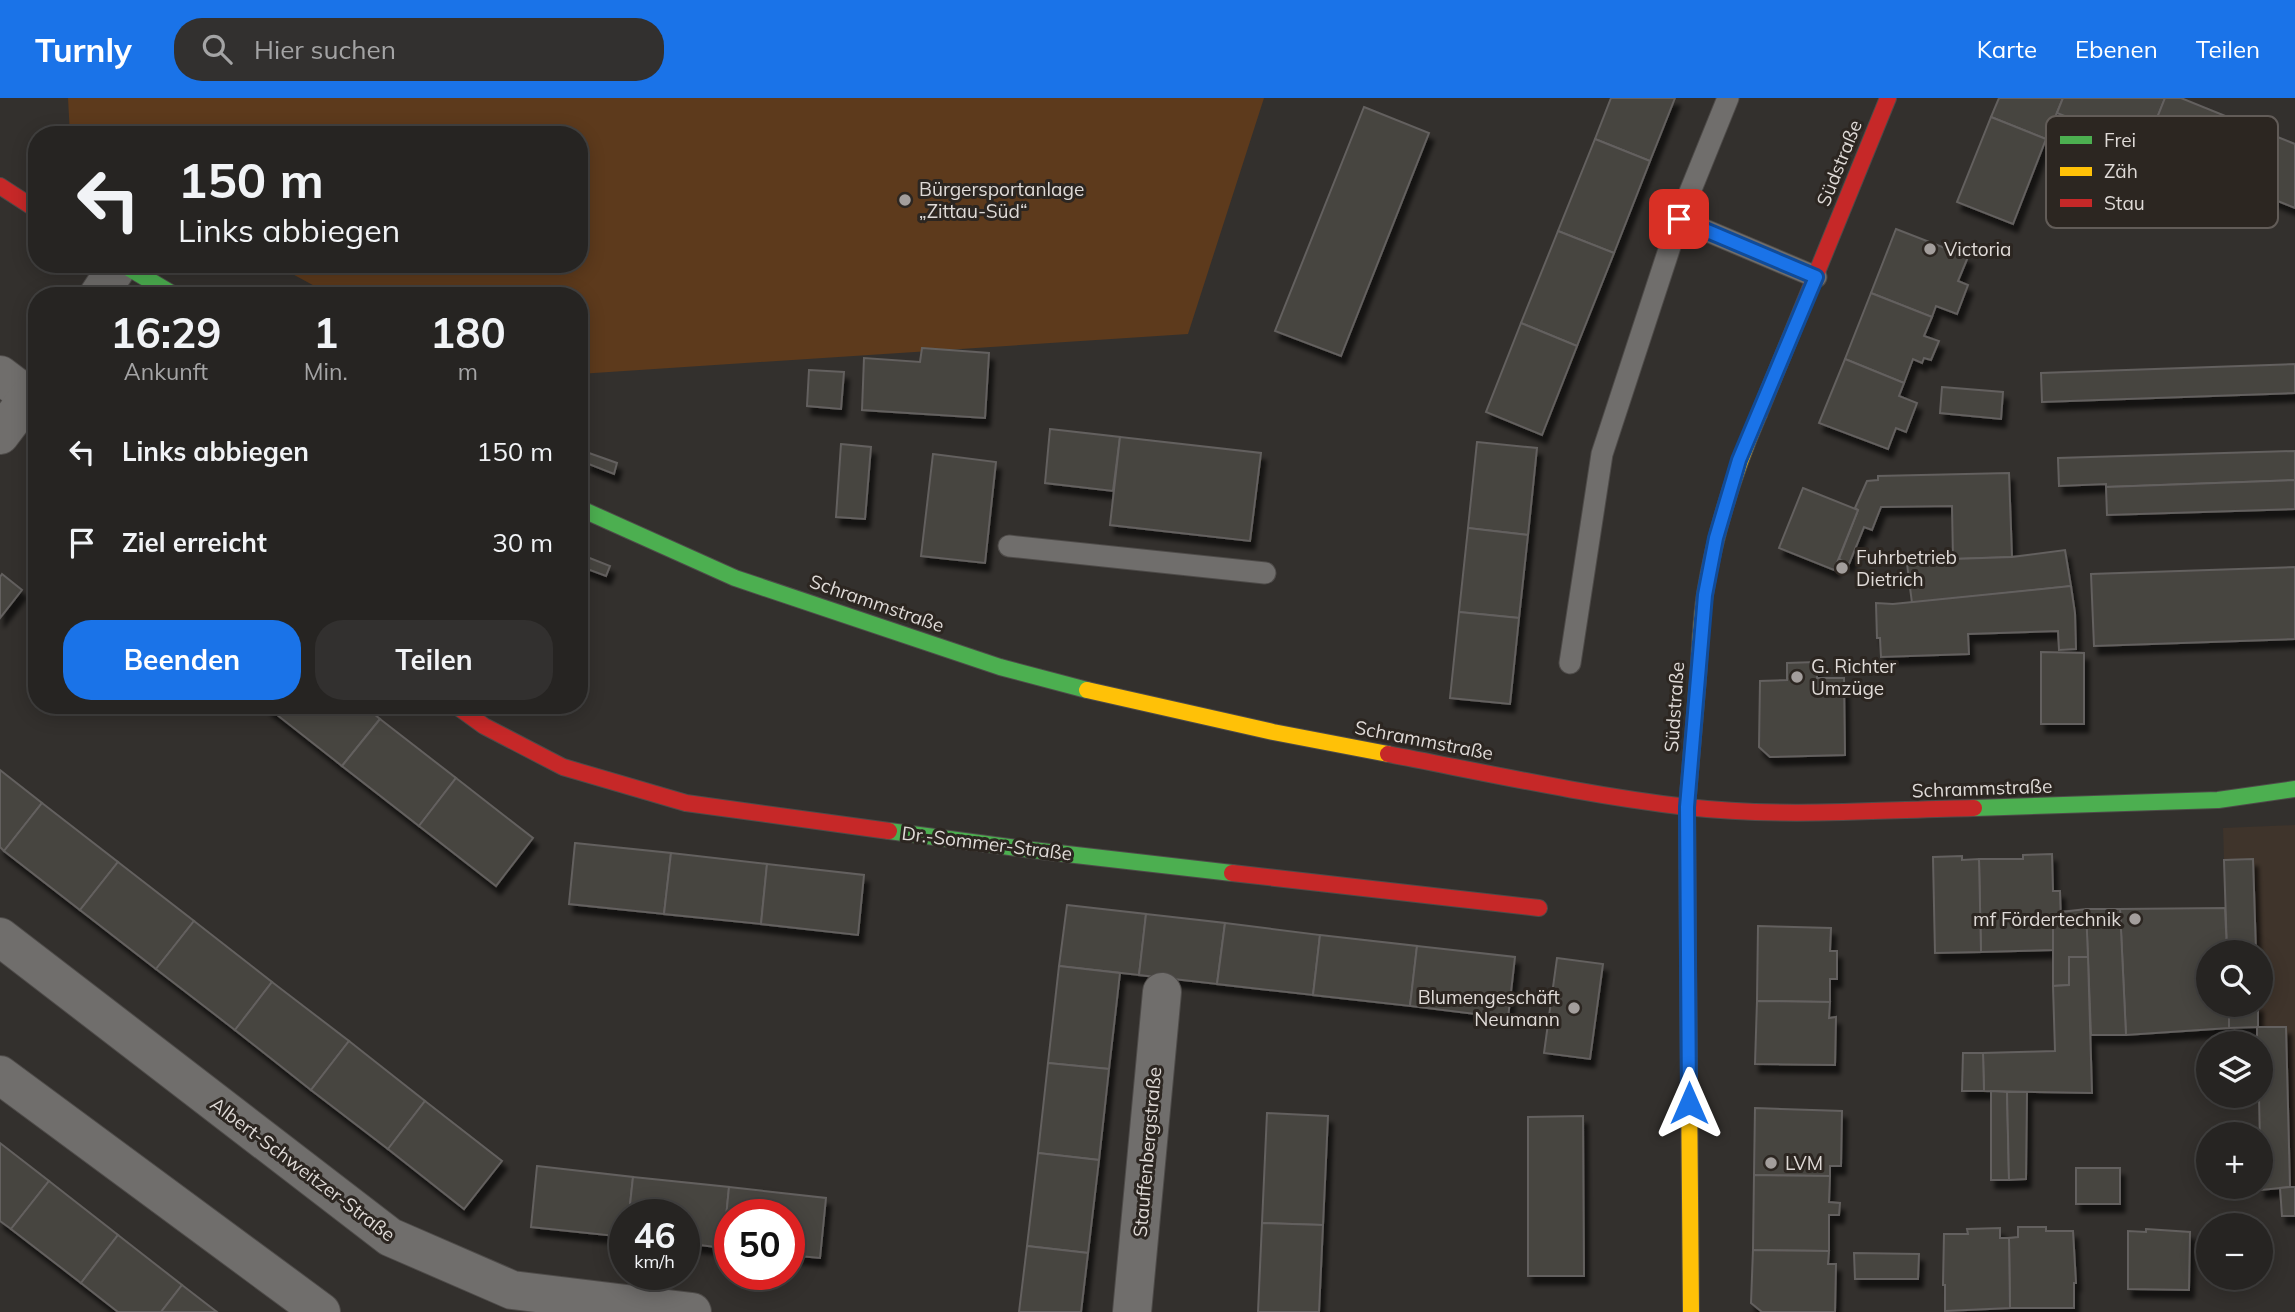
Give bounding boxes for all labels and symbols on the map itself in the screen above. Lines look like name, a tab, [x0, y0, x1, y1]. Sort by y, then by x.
street label: Südstraße	[1811, 116, 1867, 210]
legend	[2046, 116, 2278, 228]
text: Frei	[2104, 128, 2136, 152]
text: Zäh	[2104, 159, 2138, 183]
place label: Bürgersportanlage „Zittau-Süd“	[919, 177, 1084, 223]
pin	[1649, 189, 1709, 249]
text: Stau	[2104, 191, 2145, 215]
marker: Bürgersportanlage „Zittau-Süd“	[897, 192, 913, 208]
place label: Victoria	[1944, 237, 2011, 261]
marker: Victoria	[1922, 241, 1938, 257]
place label: Fuhrbetrieb Dietrich	[1856, 545, 1957, 591]
marker: Fuhrbetrieb Dietrich	[1834, 560, 1850, 576]
street label: Schrammstraße	[807, 569, 947, 637]
place label: G. Richter Umzüge	[1811, 654, 1896, 700]
street label: Südstraße	[1659, 661, 1689, 753]
marker: G. Richter Umzüge	[1789, 669, 1805, 685]
street label: Schrammstraße	[1353, 715, 1495, 765]
street label: Schrammstraße	[1911, 774, 2053, 802]
street label: Dr.-Sommer-Straße	[900, 821, 1074, 865]
place label: mf Fördertechnik	[1973, 907, 2121, 931]
marker: mf Fördertechnik	[2127, 911, 2143, 927]
place label: Blumengeschäft Neumann	[1418, 985, 1560, 1031]
marker: Blumengeschäft Neumann	[1566, 1000, 1582, 1016]
street label: Stauffenbergstraße	[1128, 1066, 1166, 1238]
position arrow	[1652, 1066, 1726, 1140]
street label: Albert-Schweitzer-Straße	[206, 1092, 400, 1246]
place label: LVM	[1785, 1151, 1823, 1175]
marker: LVM	[1763, 1155, 1779, 1171]
speed limit sign: 50	[714, 1199, 805, 1290]

